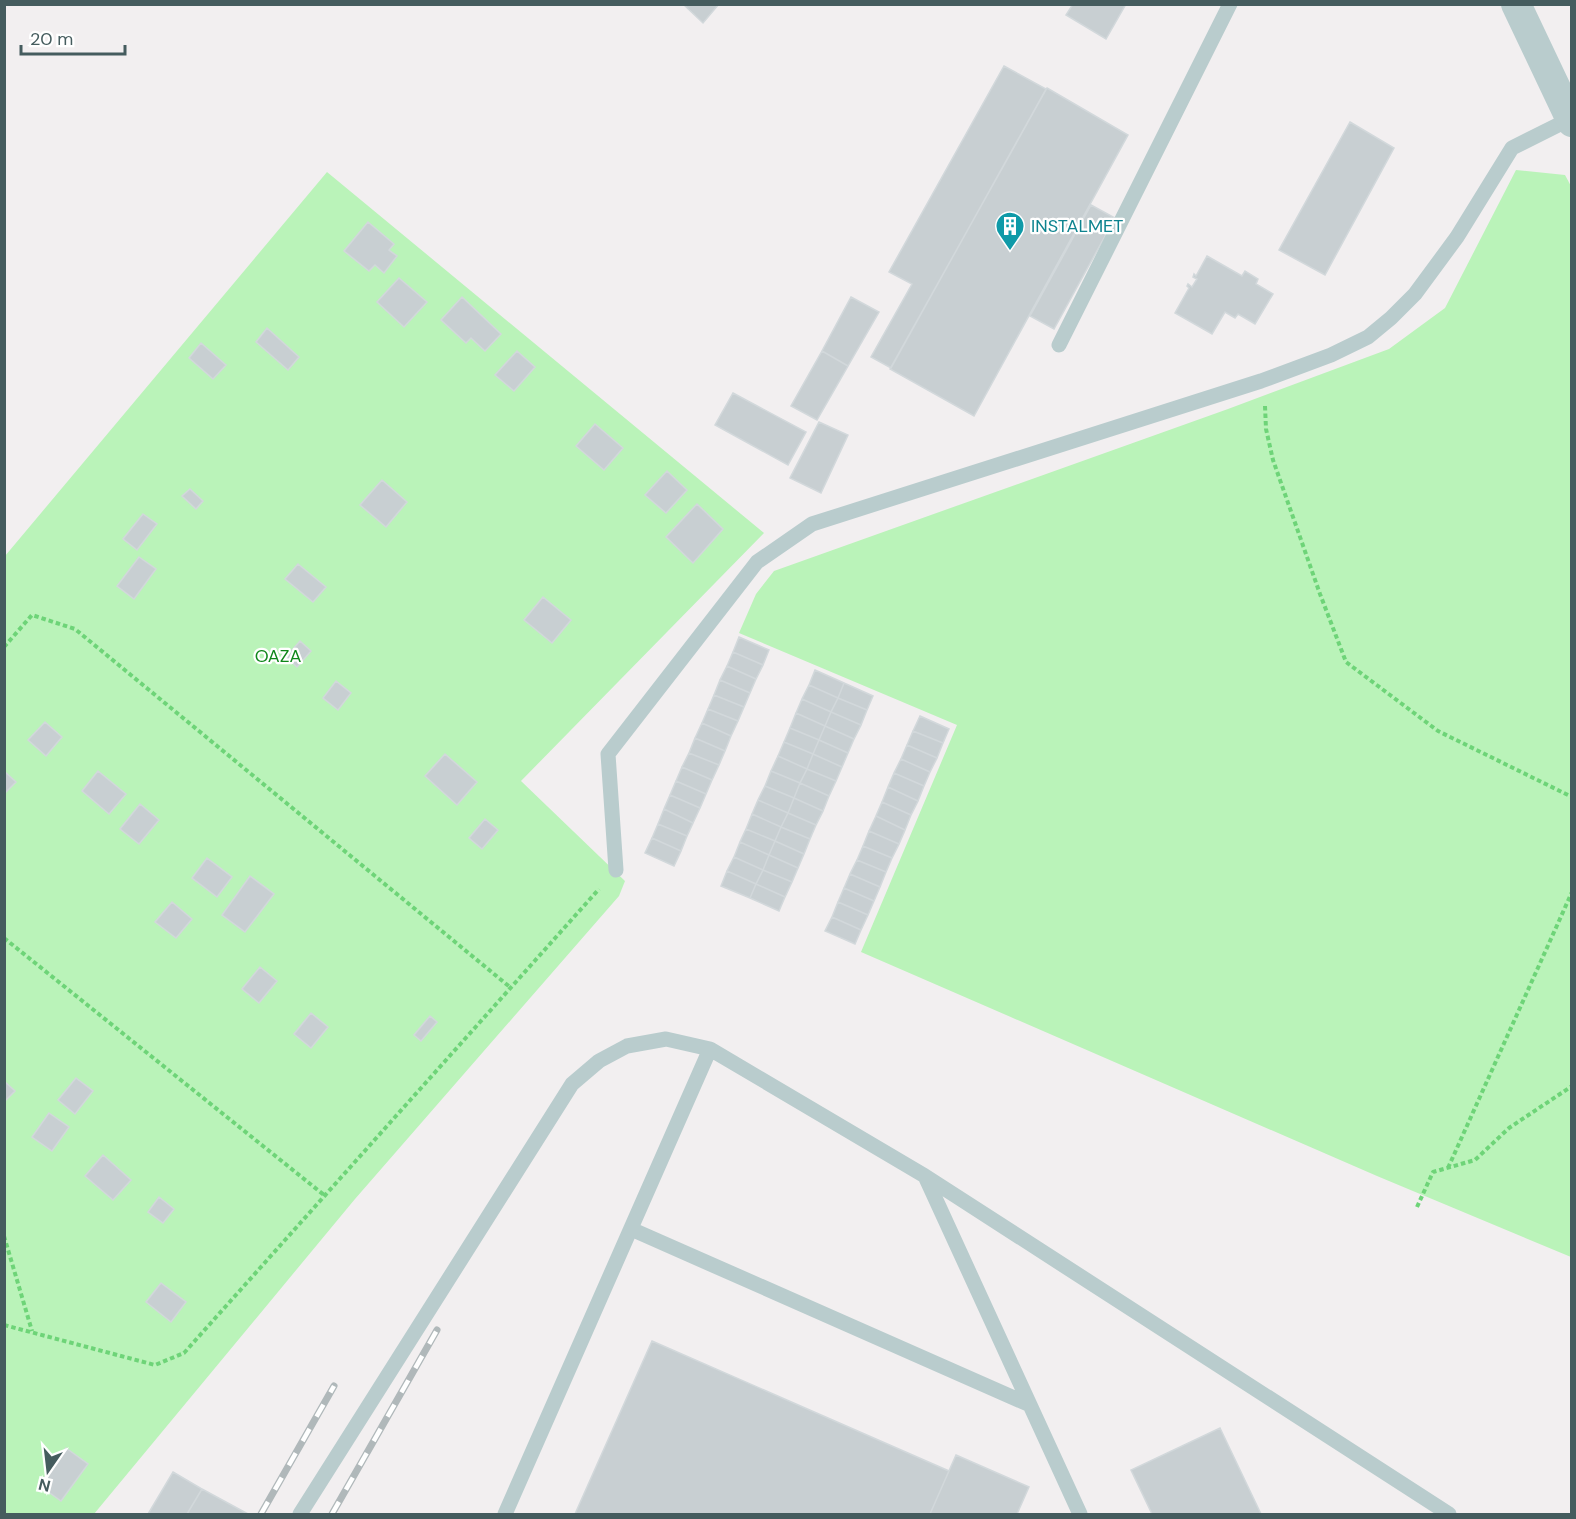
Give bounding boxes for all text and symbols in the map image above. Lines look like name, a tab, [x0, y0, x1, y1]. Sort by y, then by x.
scale bar	[21, 18, 124, 56]
text: 20 m	[30, 27, 73, 51]
building icon: INSTALMET	[994, 210, 1026, 252]
place label: INSTALMET	[1031, 214, 1123, 238]
park label: OAZA	[255, 644, 301, 668]
north arrow	[18, 1441, 78, 1501]
text: N	[36, 1473, 53, 1497]

